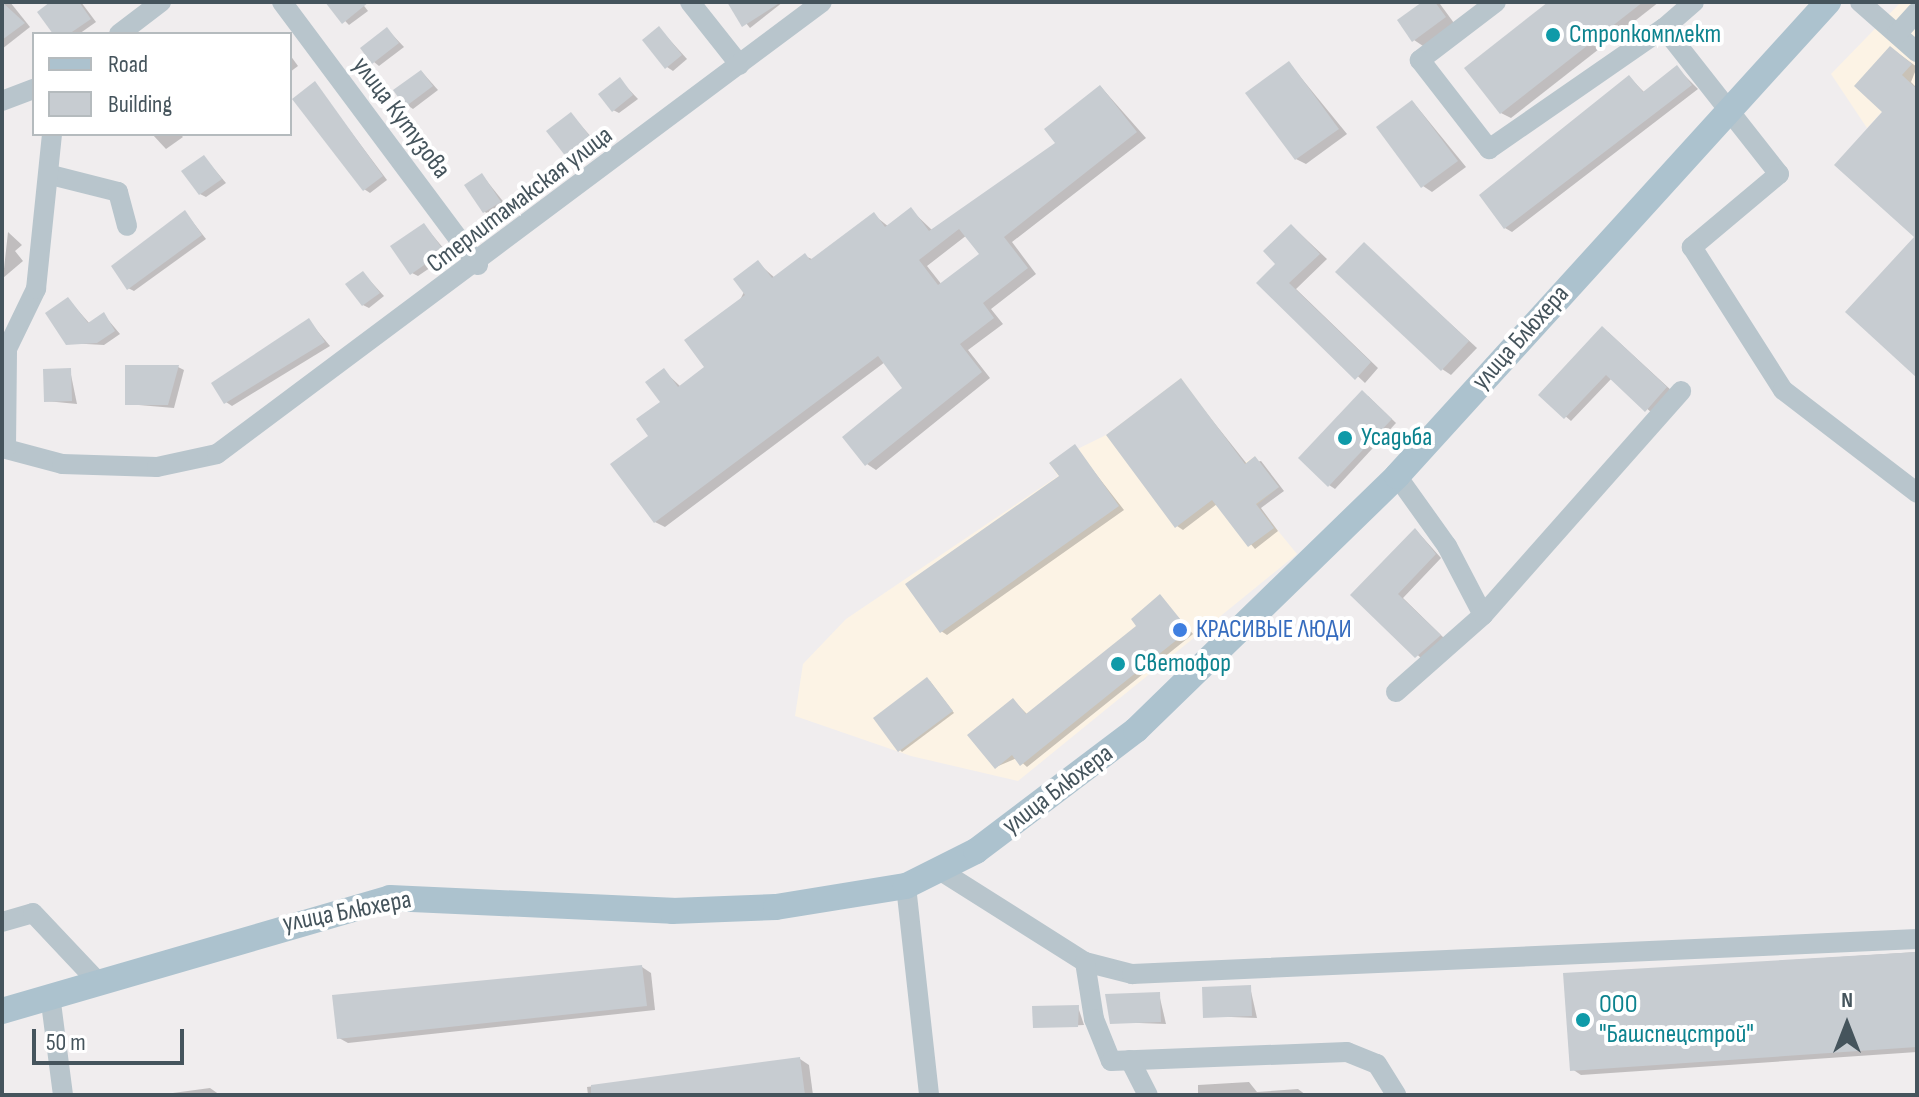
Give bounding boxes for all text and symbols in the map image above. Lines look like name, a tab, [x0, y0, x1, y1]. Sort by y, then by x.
place label: Стропкомплект	[1569, 19, 1721, 51]
marker: Стропкомплект	[1544, 26, 1562, 44]
legend	[32, 32, 292, 136]
text: Road	[108, 50, 148, 79]
street label: улица Кутузова	[345, 51, 457, 185]
text: Building	[108, 90, 172, 119]
street label: Стерлитамакская улица	[421, 120, 619, 280]
street label: улица Блюхера	[1466, 279, 1576, 397]
place label: Усадьба	[1361, 422, 1432, 454]
marker: Усадьба	[1336, 429, 1354, 447]
place label: КРАСИВЫЕ ЛЮДИ	[1196, 614, 1352, 646]
marker: КРАСИВЫЕ ЛЮДИ	[1171, 621, 1189, 639]
place label: Светофор	[1134, 648, 1231, 680]
marker: Светофор	[1109, 655, 1127, 673]
street label: улица Блюхера	[997, 738, 1119, 842]
street label: улица Блюхера	[280, 884, 414, 940]
north arrow	[1807, 985, 1887, 1065]
text: N	[1841, 987, 1853, 1014]
place label: ООО "Башспецстрой"	[1599, 989, 1754, 1050]
marker: ООО "Башспецстрой"	[1574, 1011, 1592, 1029]
scale bar	[36, 1013, 188, 1063]
text: 50 m	[46, 1028, 86, 1057]

